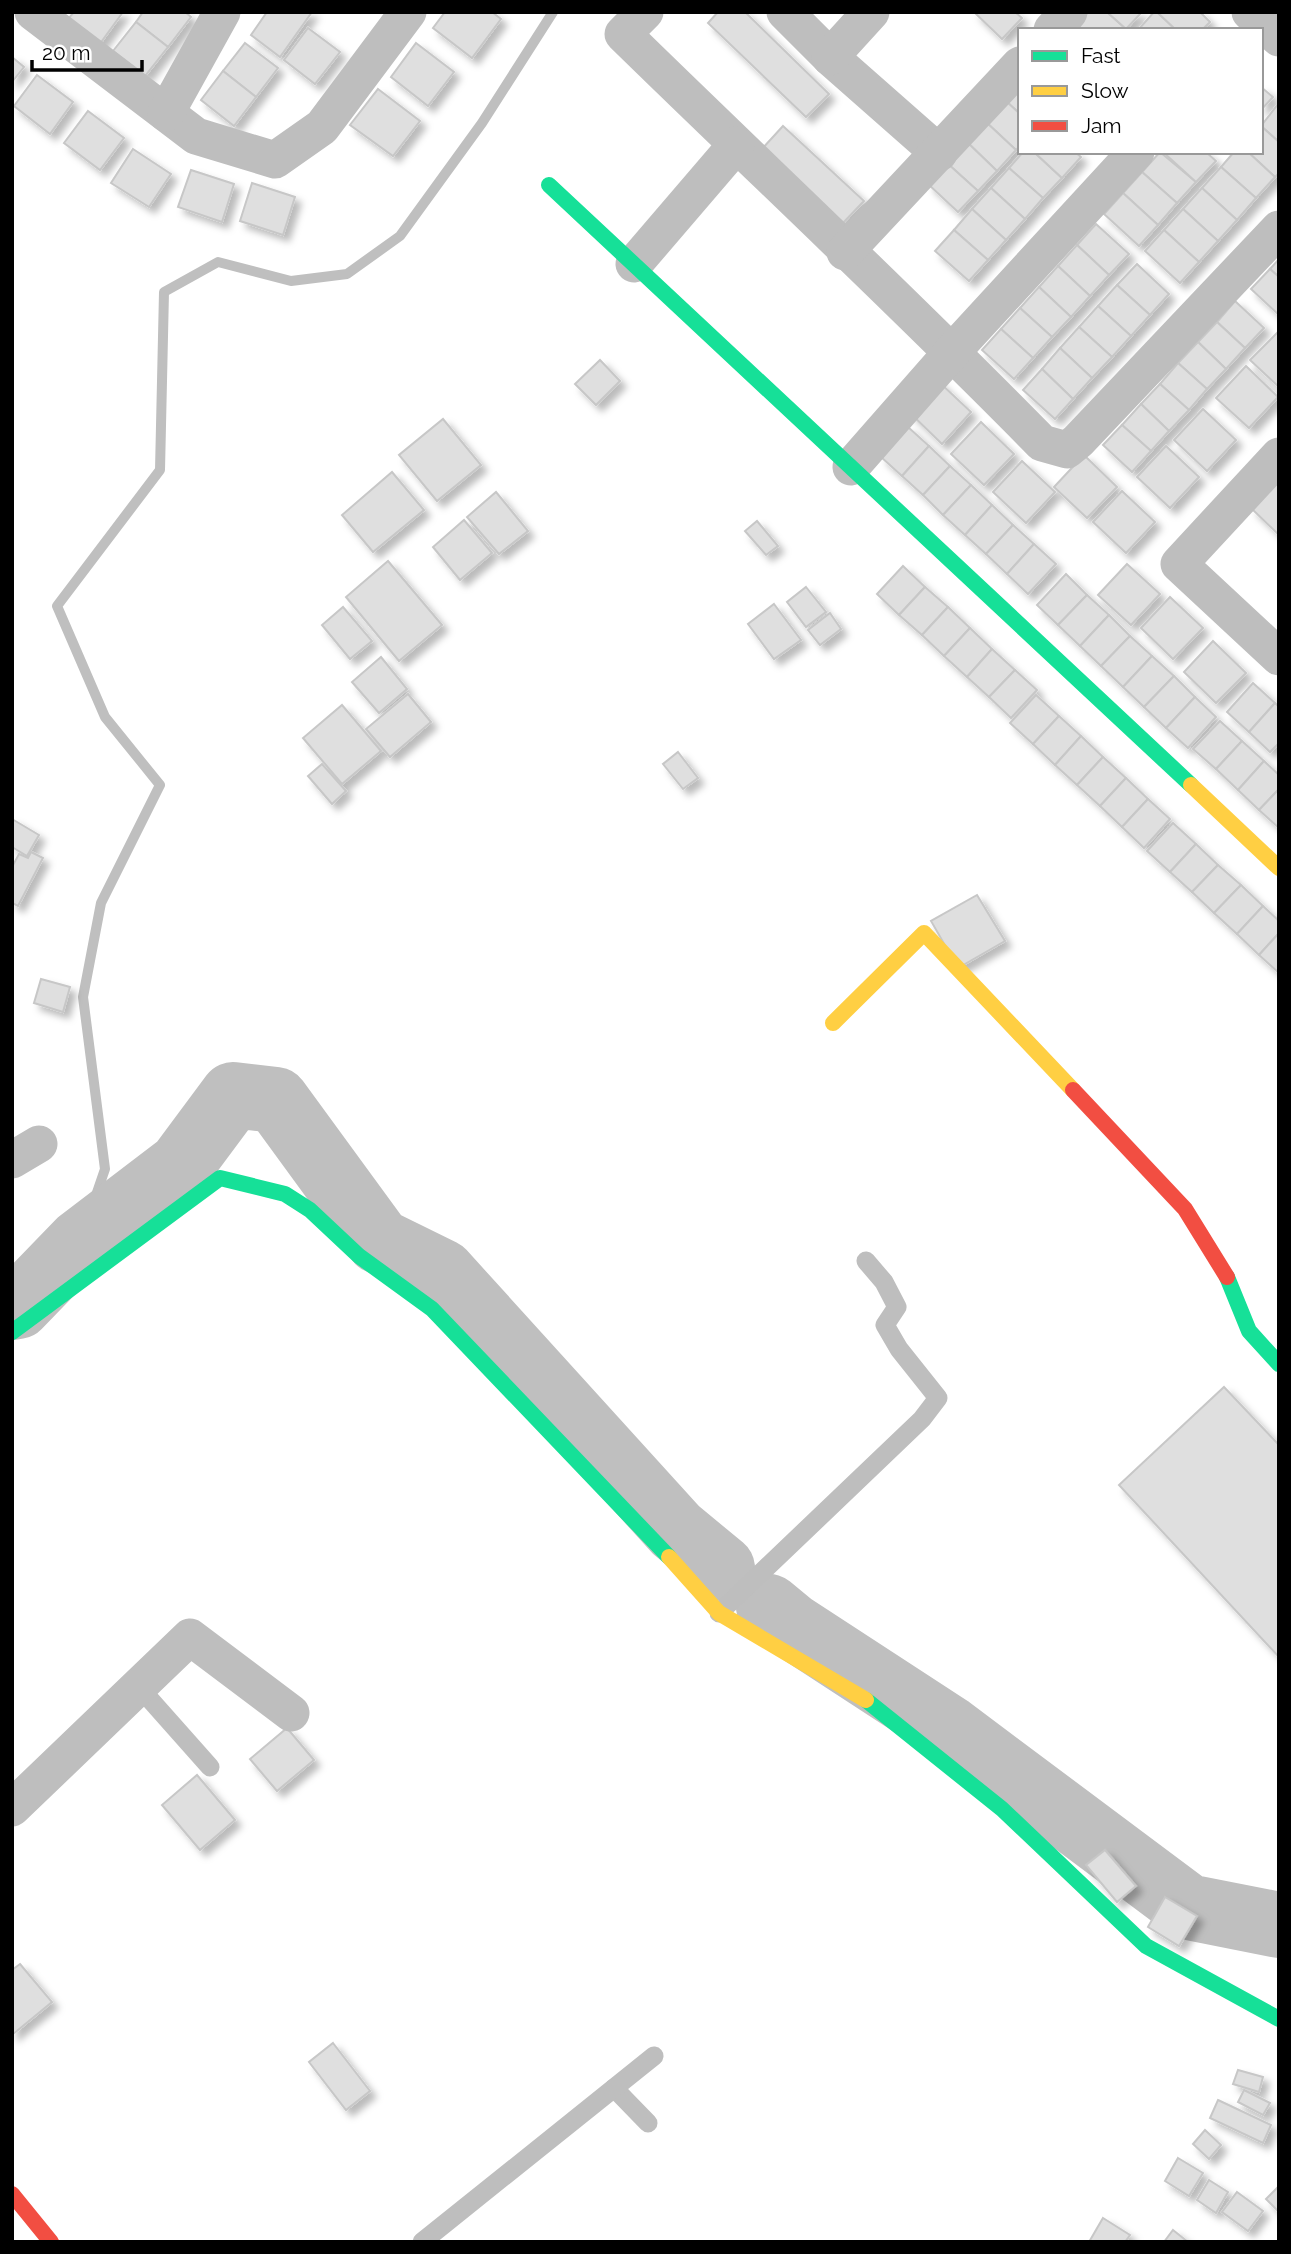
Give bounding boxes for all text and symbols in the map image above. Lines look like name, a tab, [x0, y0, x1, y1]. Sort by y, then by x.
scale bar	[32, 28, 142, 72]
legend	[1018, 28, 1263, 154]
text: 20 m	[42, 40, 90, 65]
text: Fast	[1081, 43, 1121, 68]
text: Slow	[1081, 78, 1129, 103]
text: Jam	[1081, 113, 1122, 138]

